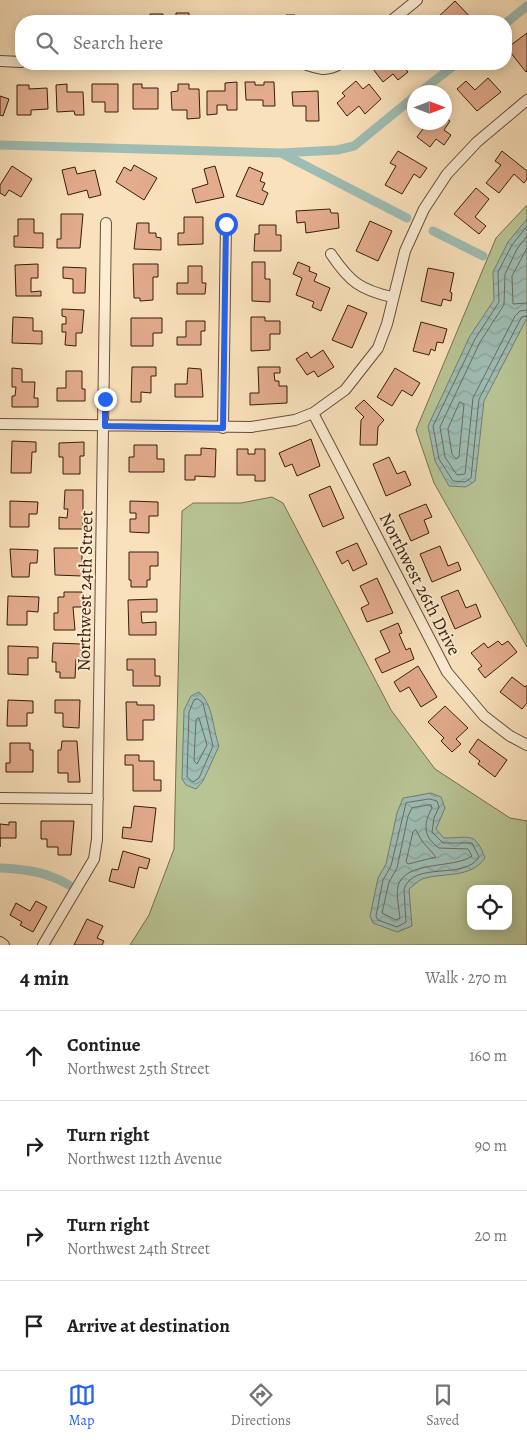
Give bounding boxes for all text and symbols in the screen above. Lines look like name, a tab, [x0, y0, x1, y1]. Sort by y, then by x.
search box	[15, 15, 512, 70]
icon: search	[33, 29, 61, 57]
text: Search here	[73, 30, 163, 56]
north arrow	[407, 85, 452, 130]
route start	[215, 213, 238, 236]
route end	[94, 388, 117, 411]
street label: Northwest 26th Drive	[374, 508, 466, 660]
street label: Northwest 24th Street	[72, 510, 98, 672]
map controls	[467, 885, 512, 930]
button: locate	[467, 885, 512, 930]
text: 4 min	[20, 964, 69, 992]
text: Walk · 270 m	[425, 967, 507, 989]
text: Continue	[67, 1032, 141, 1058]
icon: ahead	[20, 1042, 48, 1070]
text: 160 m	[469, 1045, 507, 1067]
text: Northwest 25th Street	[67, 1058, 210, 1080]
text: Turn right	[67, 1122, 149, 1148]
icon: right	[20, 1132, 48, 1160]
text: 90 m	[475, 1135, 507, 1157]
text: Northwest 112th Avenue	[67, 1148, 222, 1170]
text: Turn right	[67, 1212, 149, 1238]
icon: right	[20, 1222, 48, 1250]
text: 20 m	[474, 1225, 507, 1247]
text: Northwest 24th Street	[67, 1238, 210, 1260]
icon: arrive	[20, 1312, 48, 1340]
text: Arrive at destination	[67, 1313, 230, 1339]
tab: Map	[68, 1381, 96, 1430]
tab: Directions	[231, 1381, 291, 1430]
tab: Saved	[426, 1381, 459, 1430]

